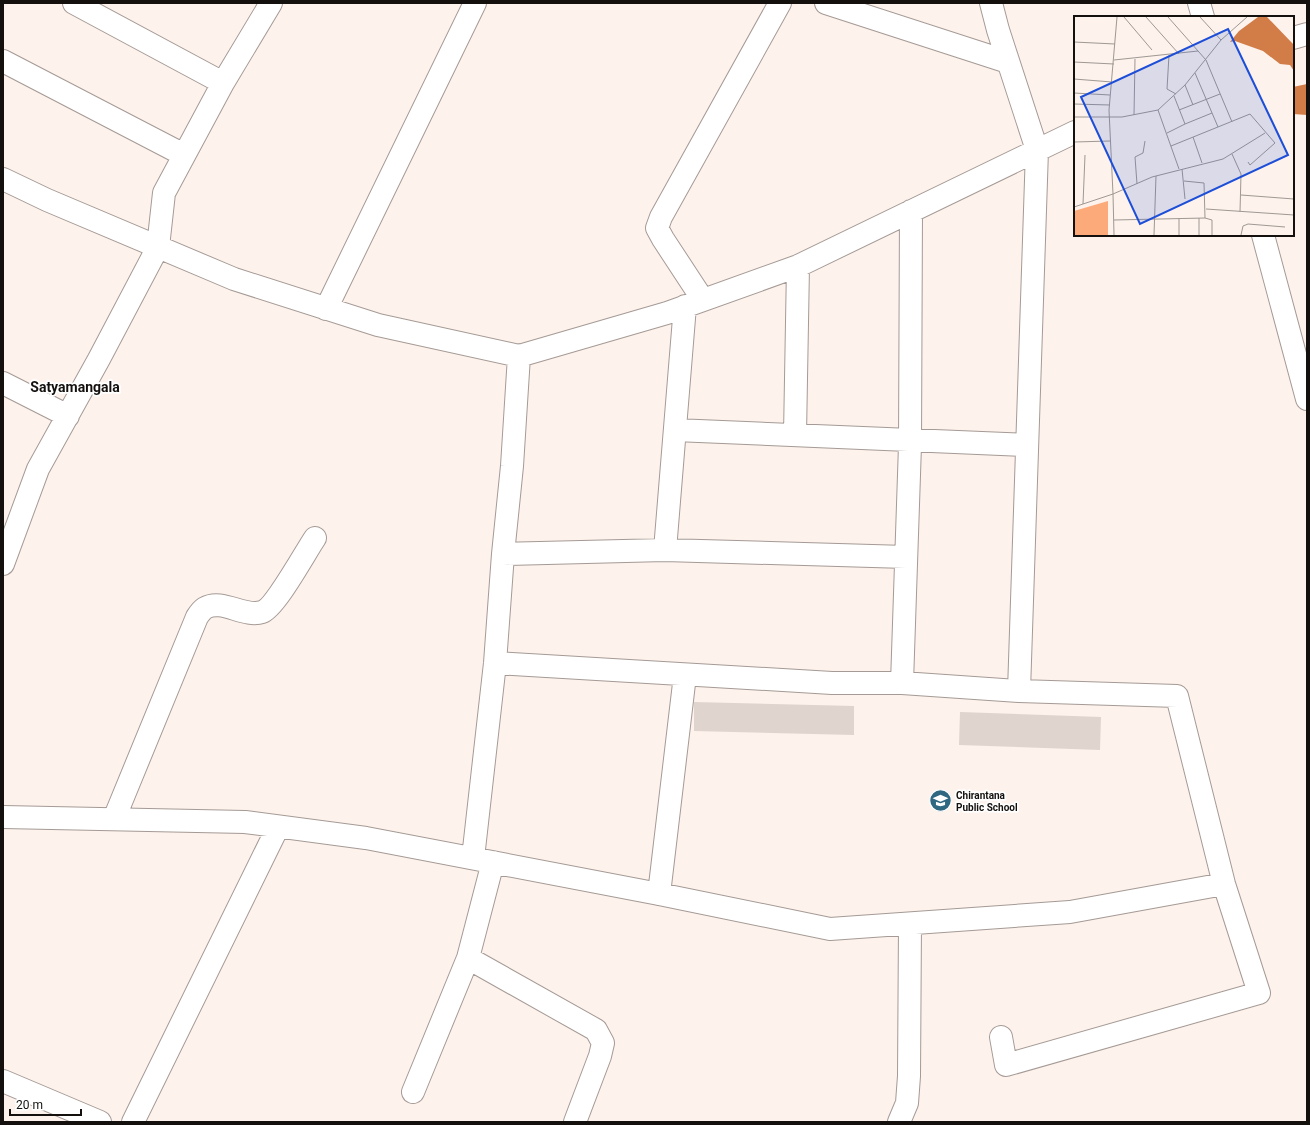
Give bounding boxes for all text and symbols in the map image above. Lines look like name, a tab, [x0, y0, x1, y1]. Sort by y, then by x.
inset map	[1074, 16, 1294, 236]
district label: Satyamangala	[30, 379, 120, 395]
school or university icon: Chirantana Public School	[928, 788, 954, 814]
place label: Chirantana Public School	[956, 790, 1018, 813]
scale bar	[10, 1091, 81, 1117]
text: 20 m	[16, 1098, 43, 1112]

